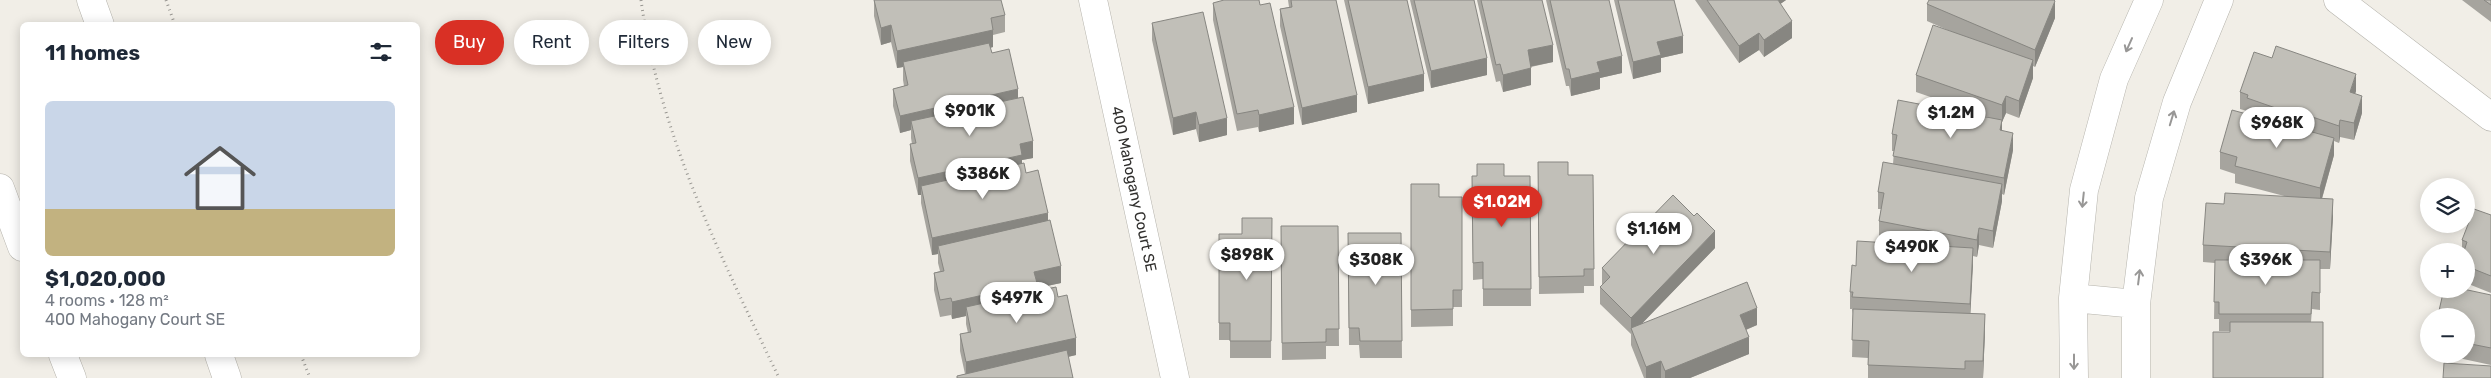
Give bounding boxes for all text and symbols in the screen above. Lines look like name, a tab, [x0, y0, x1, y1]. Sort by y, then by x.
chip: Buy	[435, 20, 504, 65]
chip: Rent	[514, 20, 589, 65]
chip: Filters	[599, 20, 688, 65]
chip: New	[698, 20, 771, 65]
one-way arrow	[2124, 37, 2134, 52]
icon: filters	[367, 38, 395, 66]
text: 11 homes	[45, 40, 140, 65]
pin: $901K	[935, 94, 1005, 137]
pin: $1.2M	[1916, 96, 1986, 139]
text: $901K	[945, 101, 995, 120]
text: $1.2M	[1928, 103, 1974, 122]
street label: 400 Mahogany Court SE	[1108, 105, 1160, 273]
pin: $968K	[2242, 106, 2312, 149]
one-way arrow	[2168, 111, 2178, 127]
text: $968K	[2251, 113, 2303, 132]
icon: home	[175, 133, 265, 223]
pin: $386K	[948, 158, 1018, 200]
text: $386K	[956, 164, 1010, 183]
map controls	[2420, 178, 2475, 363]
button: layers	[2420, 178, 2475, 233]
pin: $1.02M	[1461, 186, 1543, 228]
text: $1.02M	[1473, 192, 1531, 211]
one-way arrow	[2079, 192, 2088, 208]
pin: $1.16M	[1613, 212, 1695, 255]
text: $1.16M	[1627, 219, 1681, 238]
pin: $490K	[1877, 230, 1947, 273]
text: $490K	[1885, 237, 1939, 256]
pin: $898K	[1212, 238, 1282, 281]
button: +	[2420, 243, 2475, 298]
pin: $308K	[1341, 244, 1411, 286]
pin: $396K	[2231, 244, 2301, 286]
text: $898K	[1220, 245, 1274, 264]
text: $308K	[1349, 250, 1403, 269]
text: $396K	[2240, 250, 2292, 269]
text: $1,020,000	[45, 266, 166, 291]
one-way arrow	[2134, 269, 2144, 285]
pin: $497K	[982, 282, 1052, 324]
text: $497K	[991, 288, 1043, 307]
text: 4 rooms · 128 m²	[45, 291, 169, 310]
button: −	[2420, 308, 2475, 363]
text: 400 Mahogany Court SE	[45, 310, 225, 329]
one-way arrow	[2069, 354, 2079, 370]

